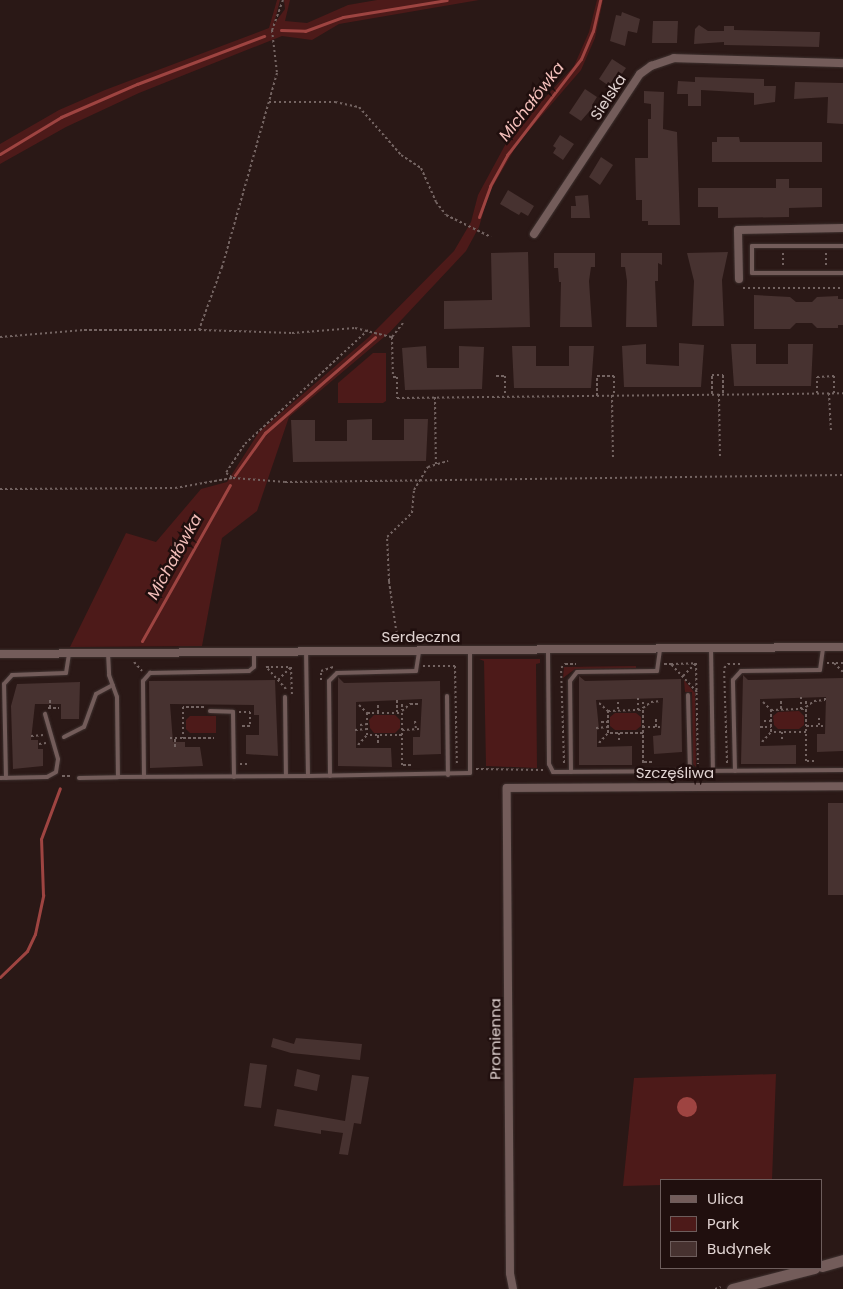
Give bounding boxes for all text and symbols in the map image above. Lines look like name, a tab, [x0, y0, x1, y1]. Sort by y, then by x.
water label: Michałówka	[495, 59, 569, 145]
street label: Sielska	[587, 71, 629, 123]
water label: Michałówka	[144, 511, 206, 603]
street label: Serdeczna	[382, 628, 460, 646]
street label: Szczęśliwa	[636, 764, 714, 782]
street label: Promienna	[486, 998, 504, 1080]
legend	[660, 1179, 823, 1269]
text: Ulica	[707, 1188, 744, 1209]
text: Park	[707, 1213, 739, 1234]
text: Budynek	[707, 1238, 771, 1259]

